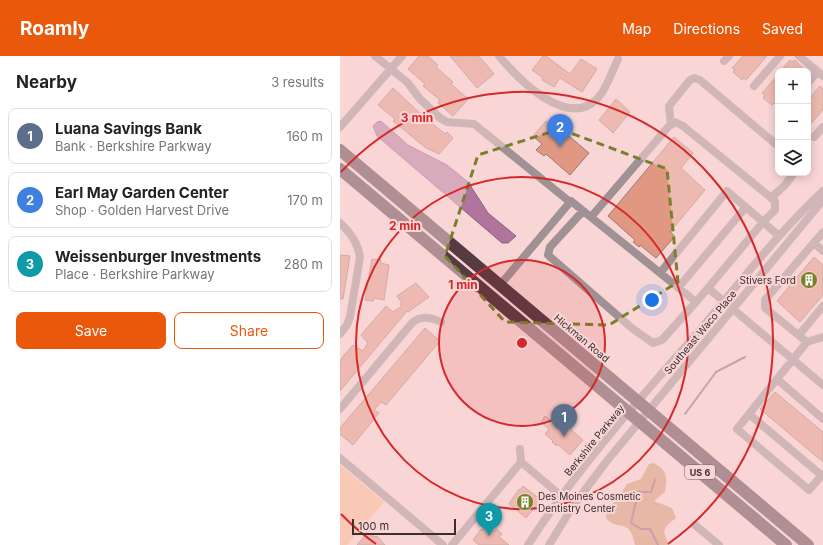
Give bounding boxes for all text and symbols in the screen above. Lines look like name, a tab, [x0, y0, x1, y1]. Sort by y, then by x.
text: Roamly	[20, 17, 89, 40]
text: Map	[622, 20, 651, 37]
text: Directions	[673, 20, 740, 37]
text: Saved	[762, 20, 803, 37]
map controls	[775, 68, 811, 176]
button: +	[775, 68, 811, 104]
text: Nearby	[16, 72, 77, 92]
text: 3 results	[271, 74, 324, 90]
button: −	[775, 104, 811, 140]
text: 3 min	[401, 110, 433, 125]
pin: 2	[547, 114, 573, 147]
text: Luana Savings Bank	[55, 119, 202, 138]
text: 1	[27, 128, 33, 144]
text: 160 m	[286, 128, 323, 144]
text: Bank · Berkshire Parkway	[55, 138, 212, 154]
button: layers	[775, 140, 811, 176]
text: Earl May Garden Center	[55, 183, 229, 202]
text: 2	[26, 192, 34, 208]
text: 170 m	[287, 192, 323, 208]
text: Shop · Golden Harvest Drive	[55, 202, 229, 218]
text: 2 min	[389, 218, 421, 233]
text: Weissenburger Investments	[55, 247, 261, 266]
text: 3	[26, 256, 34, 272]
text: 280 m	[284, 256, 323, 272]
text: Place · Berkshire Parkway	[55, 266, 215, 282]
building icon: Stivers Ford	[799, 270, 819, 290]
place label: Stivers Ford	[740, 274, 796, 286]
text: 1 min	[448, 277, 478, 292]
street label: Southeast Waco Place	[661, 287, 739, 376]
your location	[642, 290, 662, 310]
street label: Hickman Road	[552, 311, 612, 365]
button: Save	[16, 312, 166, 349]
button: Share	[174, 312, 324, 349]
centre of rings	[515, 336, 529, 350]
street label: Berkshire Parkway	[562, 402, 627, 478]
pin: 1	[551, 404, 577, 437]
road number: US 6	[685, 465, 715, 479]
place label: Des Moines Cosmetic Dentistry Center	[538, 490, 641, 514]
building icon: Des Moines Cosmetic Dentistry Center	[515, 492, 535, 512]
pin: 3	[476, 503, 502, 536]
scale bar	[352, 517, 456, 536]
text: 100 m	[358, 519, 389, 533]

